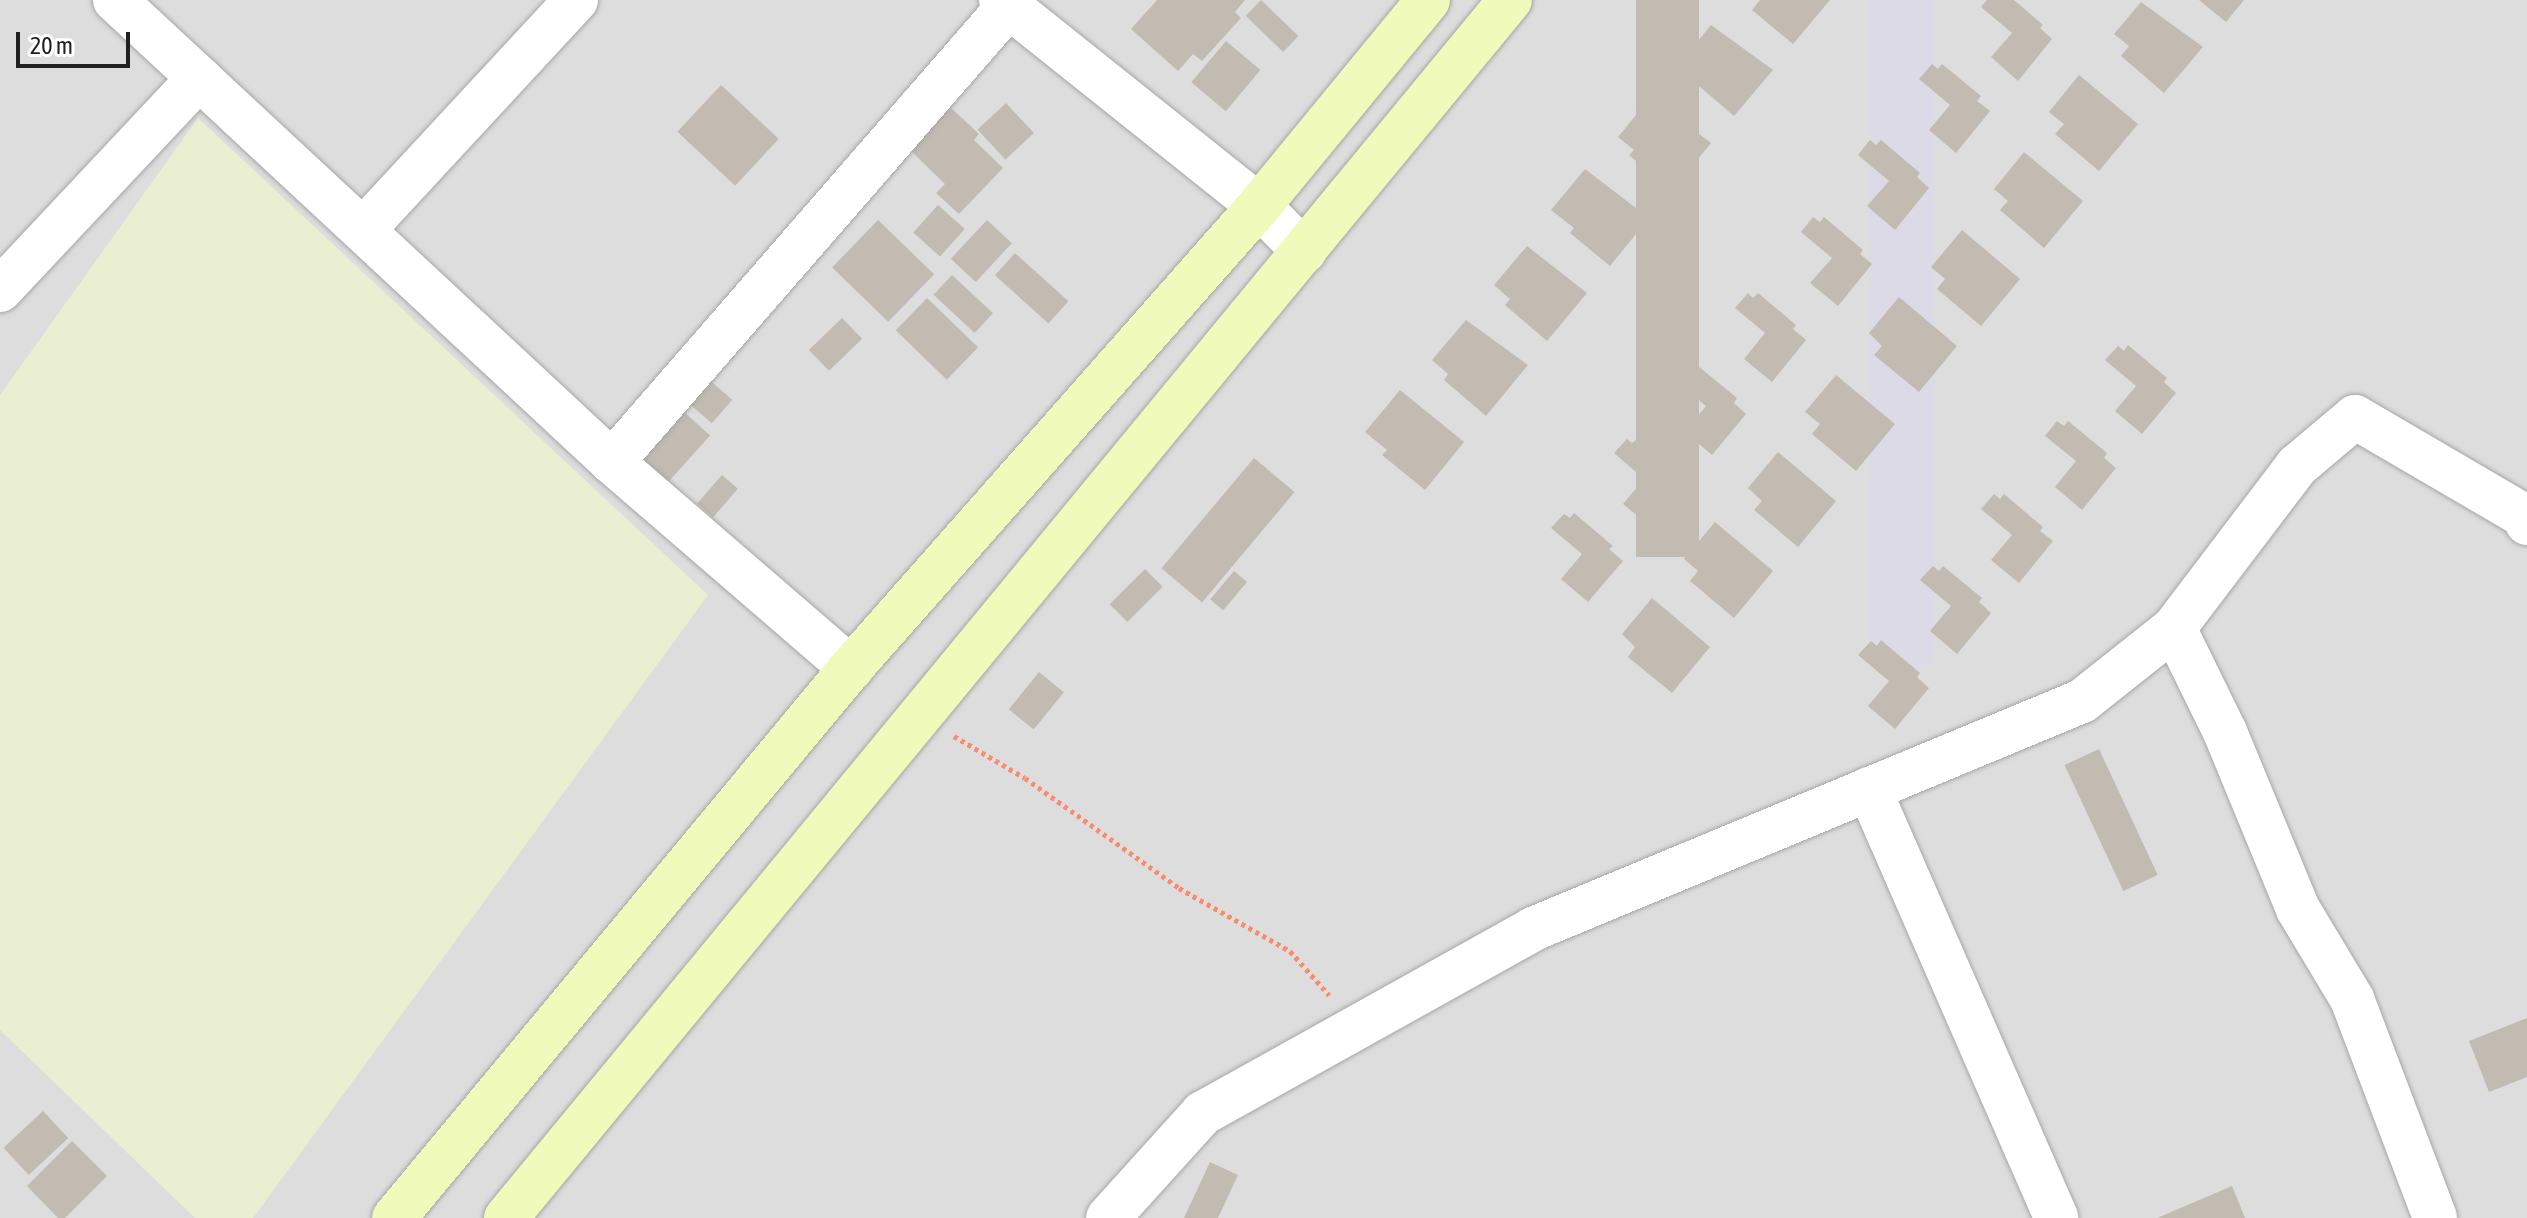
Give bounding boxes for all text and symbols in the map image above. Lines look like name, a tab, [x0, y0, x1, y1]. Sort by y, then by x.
scale bar	[20, 16, 134, 66]
text: 20 m	[30, 32, 73, 59]

